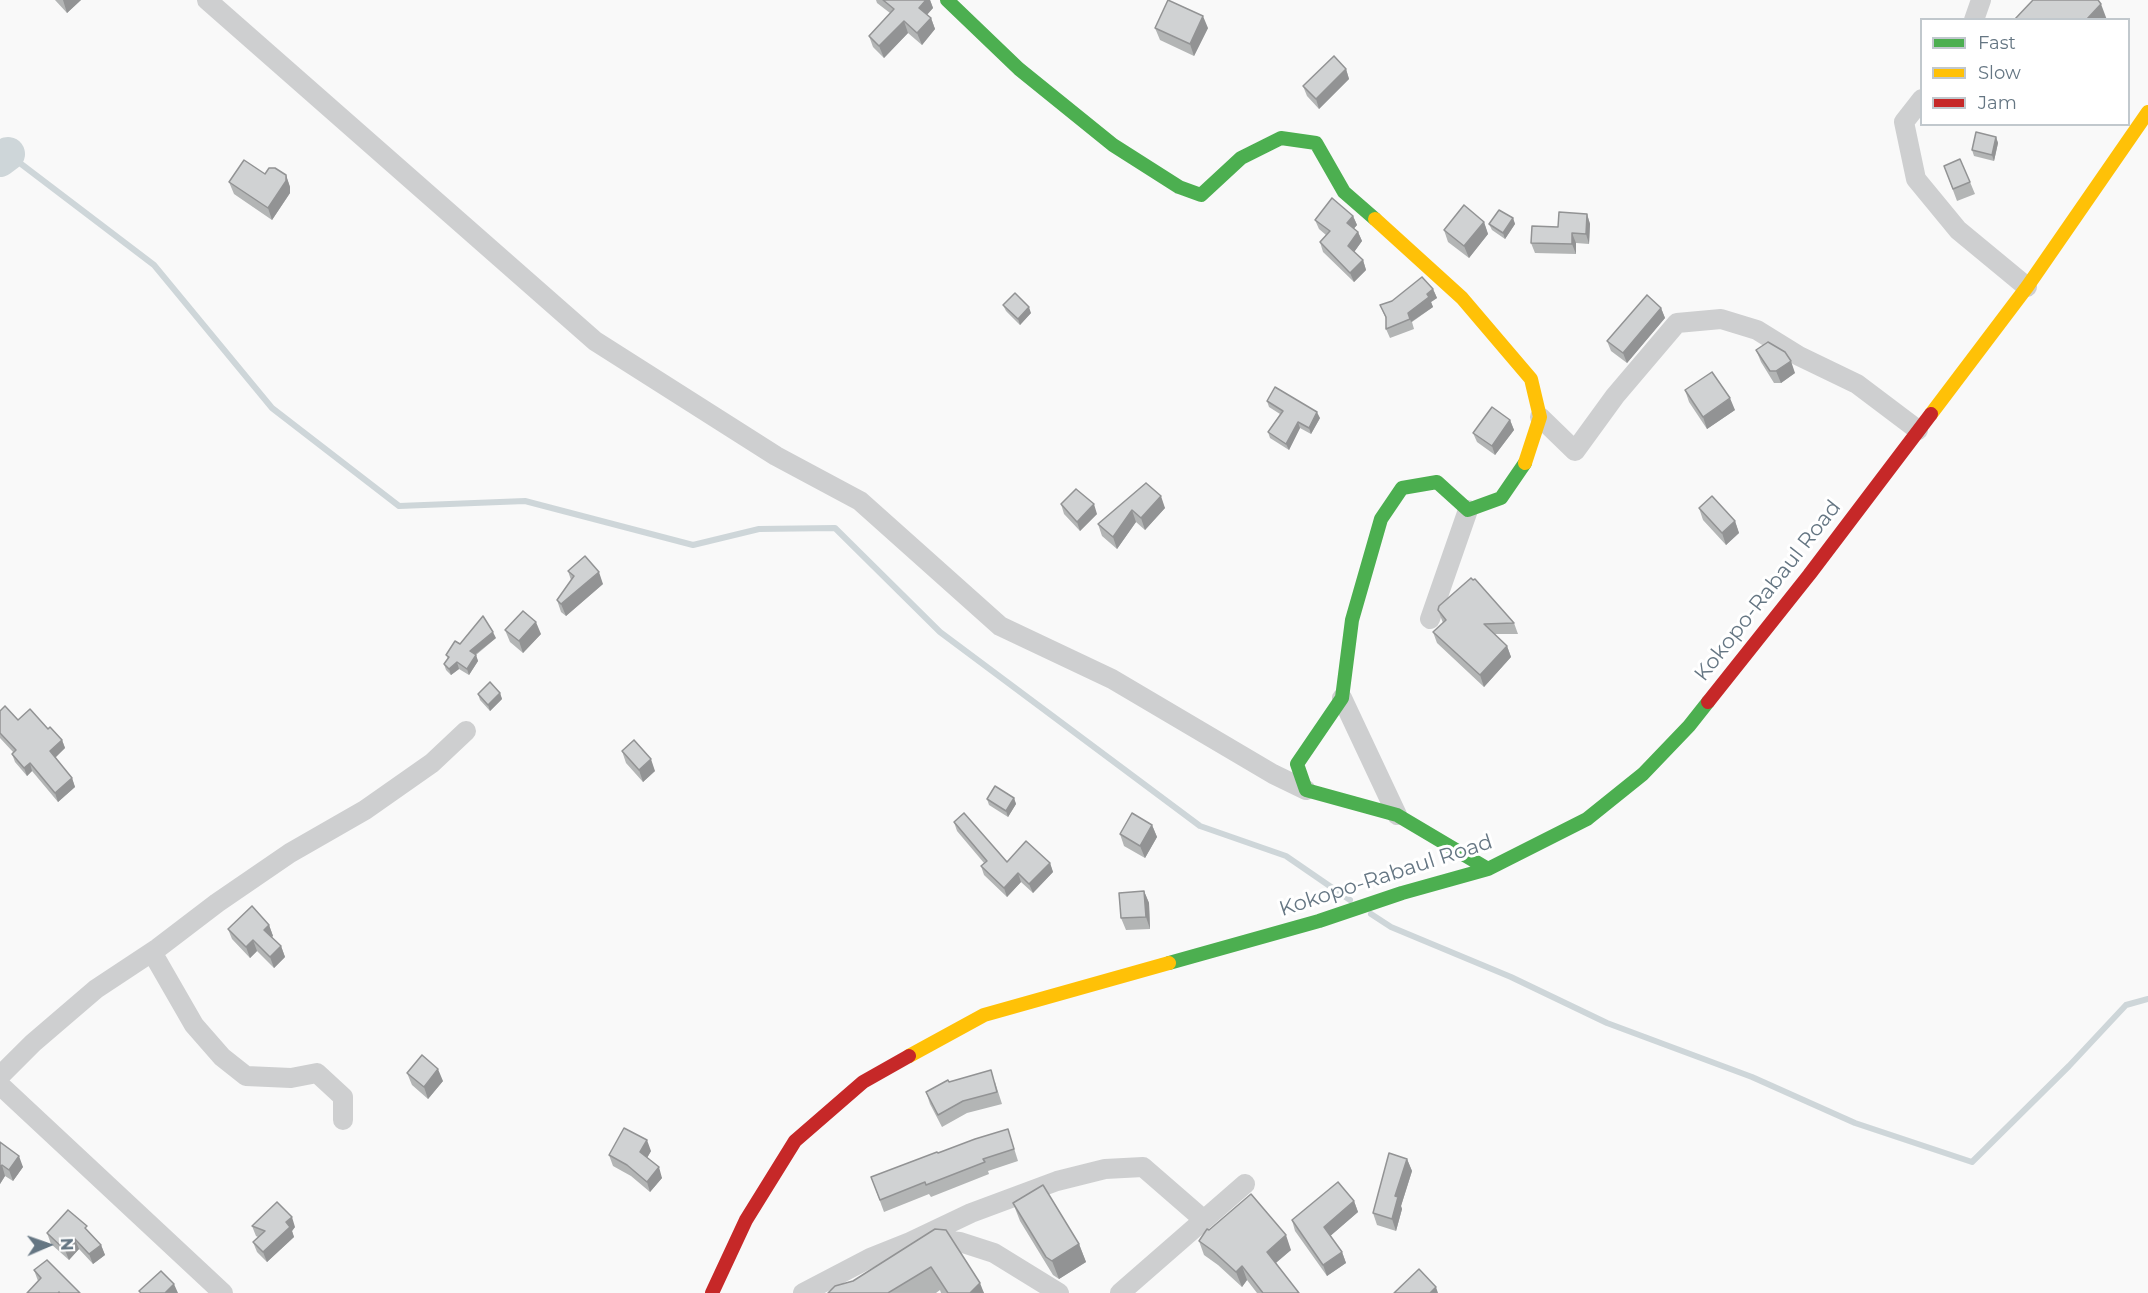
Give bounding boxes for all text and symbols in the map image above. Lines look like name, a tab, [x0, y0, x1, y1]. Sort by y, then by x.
legend	[1920, 18, 2130, 126]
text: Fast	[1978, 32, 2016, 54]
text: Slow	[1978, 62, 2021, 84]
text: Jam	[1978, 92, 2017, 114]
street label: Kokopo-Rabaul Road	[1690, 495, 1846, 687]
street label: Kokopo-Rabaul Road	[1276, 830, 1496, 922]
north arrow	[18, 1215, 78, 1275]
text: N	[57, 1238, 76, 1251]

